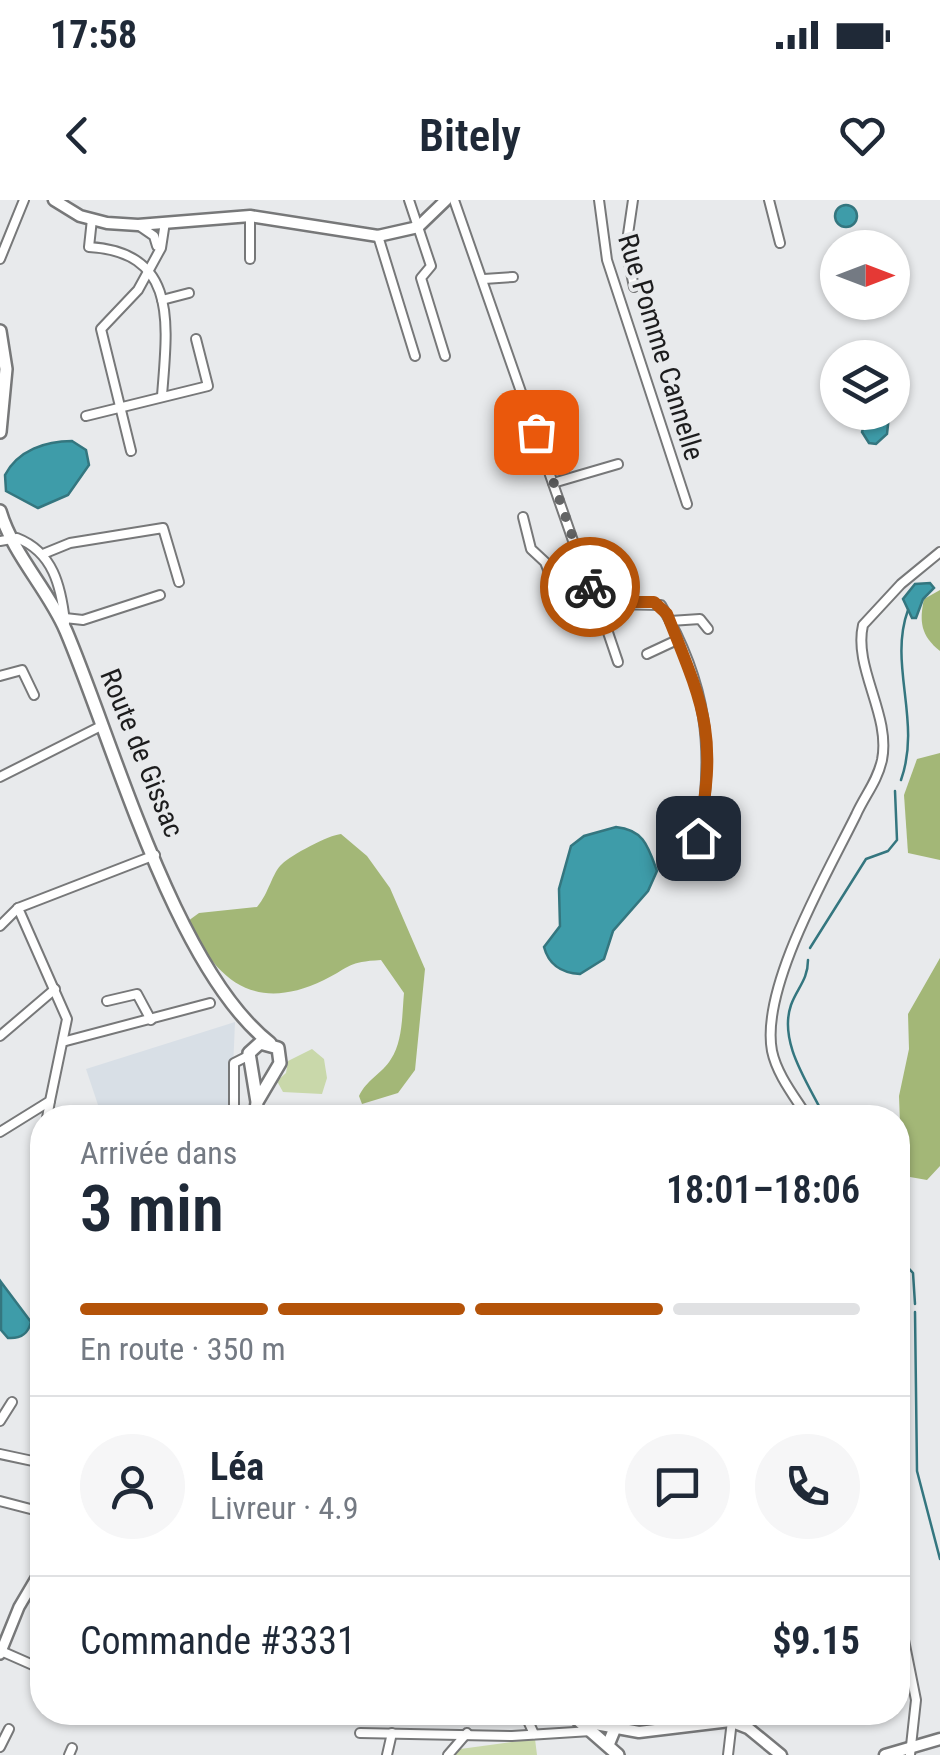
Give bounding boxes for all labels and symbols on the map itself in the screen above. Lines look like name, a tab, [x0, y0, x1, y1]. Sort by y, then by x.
street label: Rue Pomme Cannelle	[611, 230, 711, 464]
north arrow	[820, 230, 910, 320]
pin	[494, 390, 579, 475]
courier	[540, 537, 640, 637]
street label: Route de Gissac	[93, 664, 191, 842]
pin	[656, 796, 741, 881]

